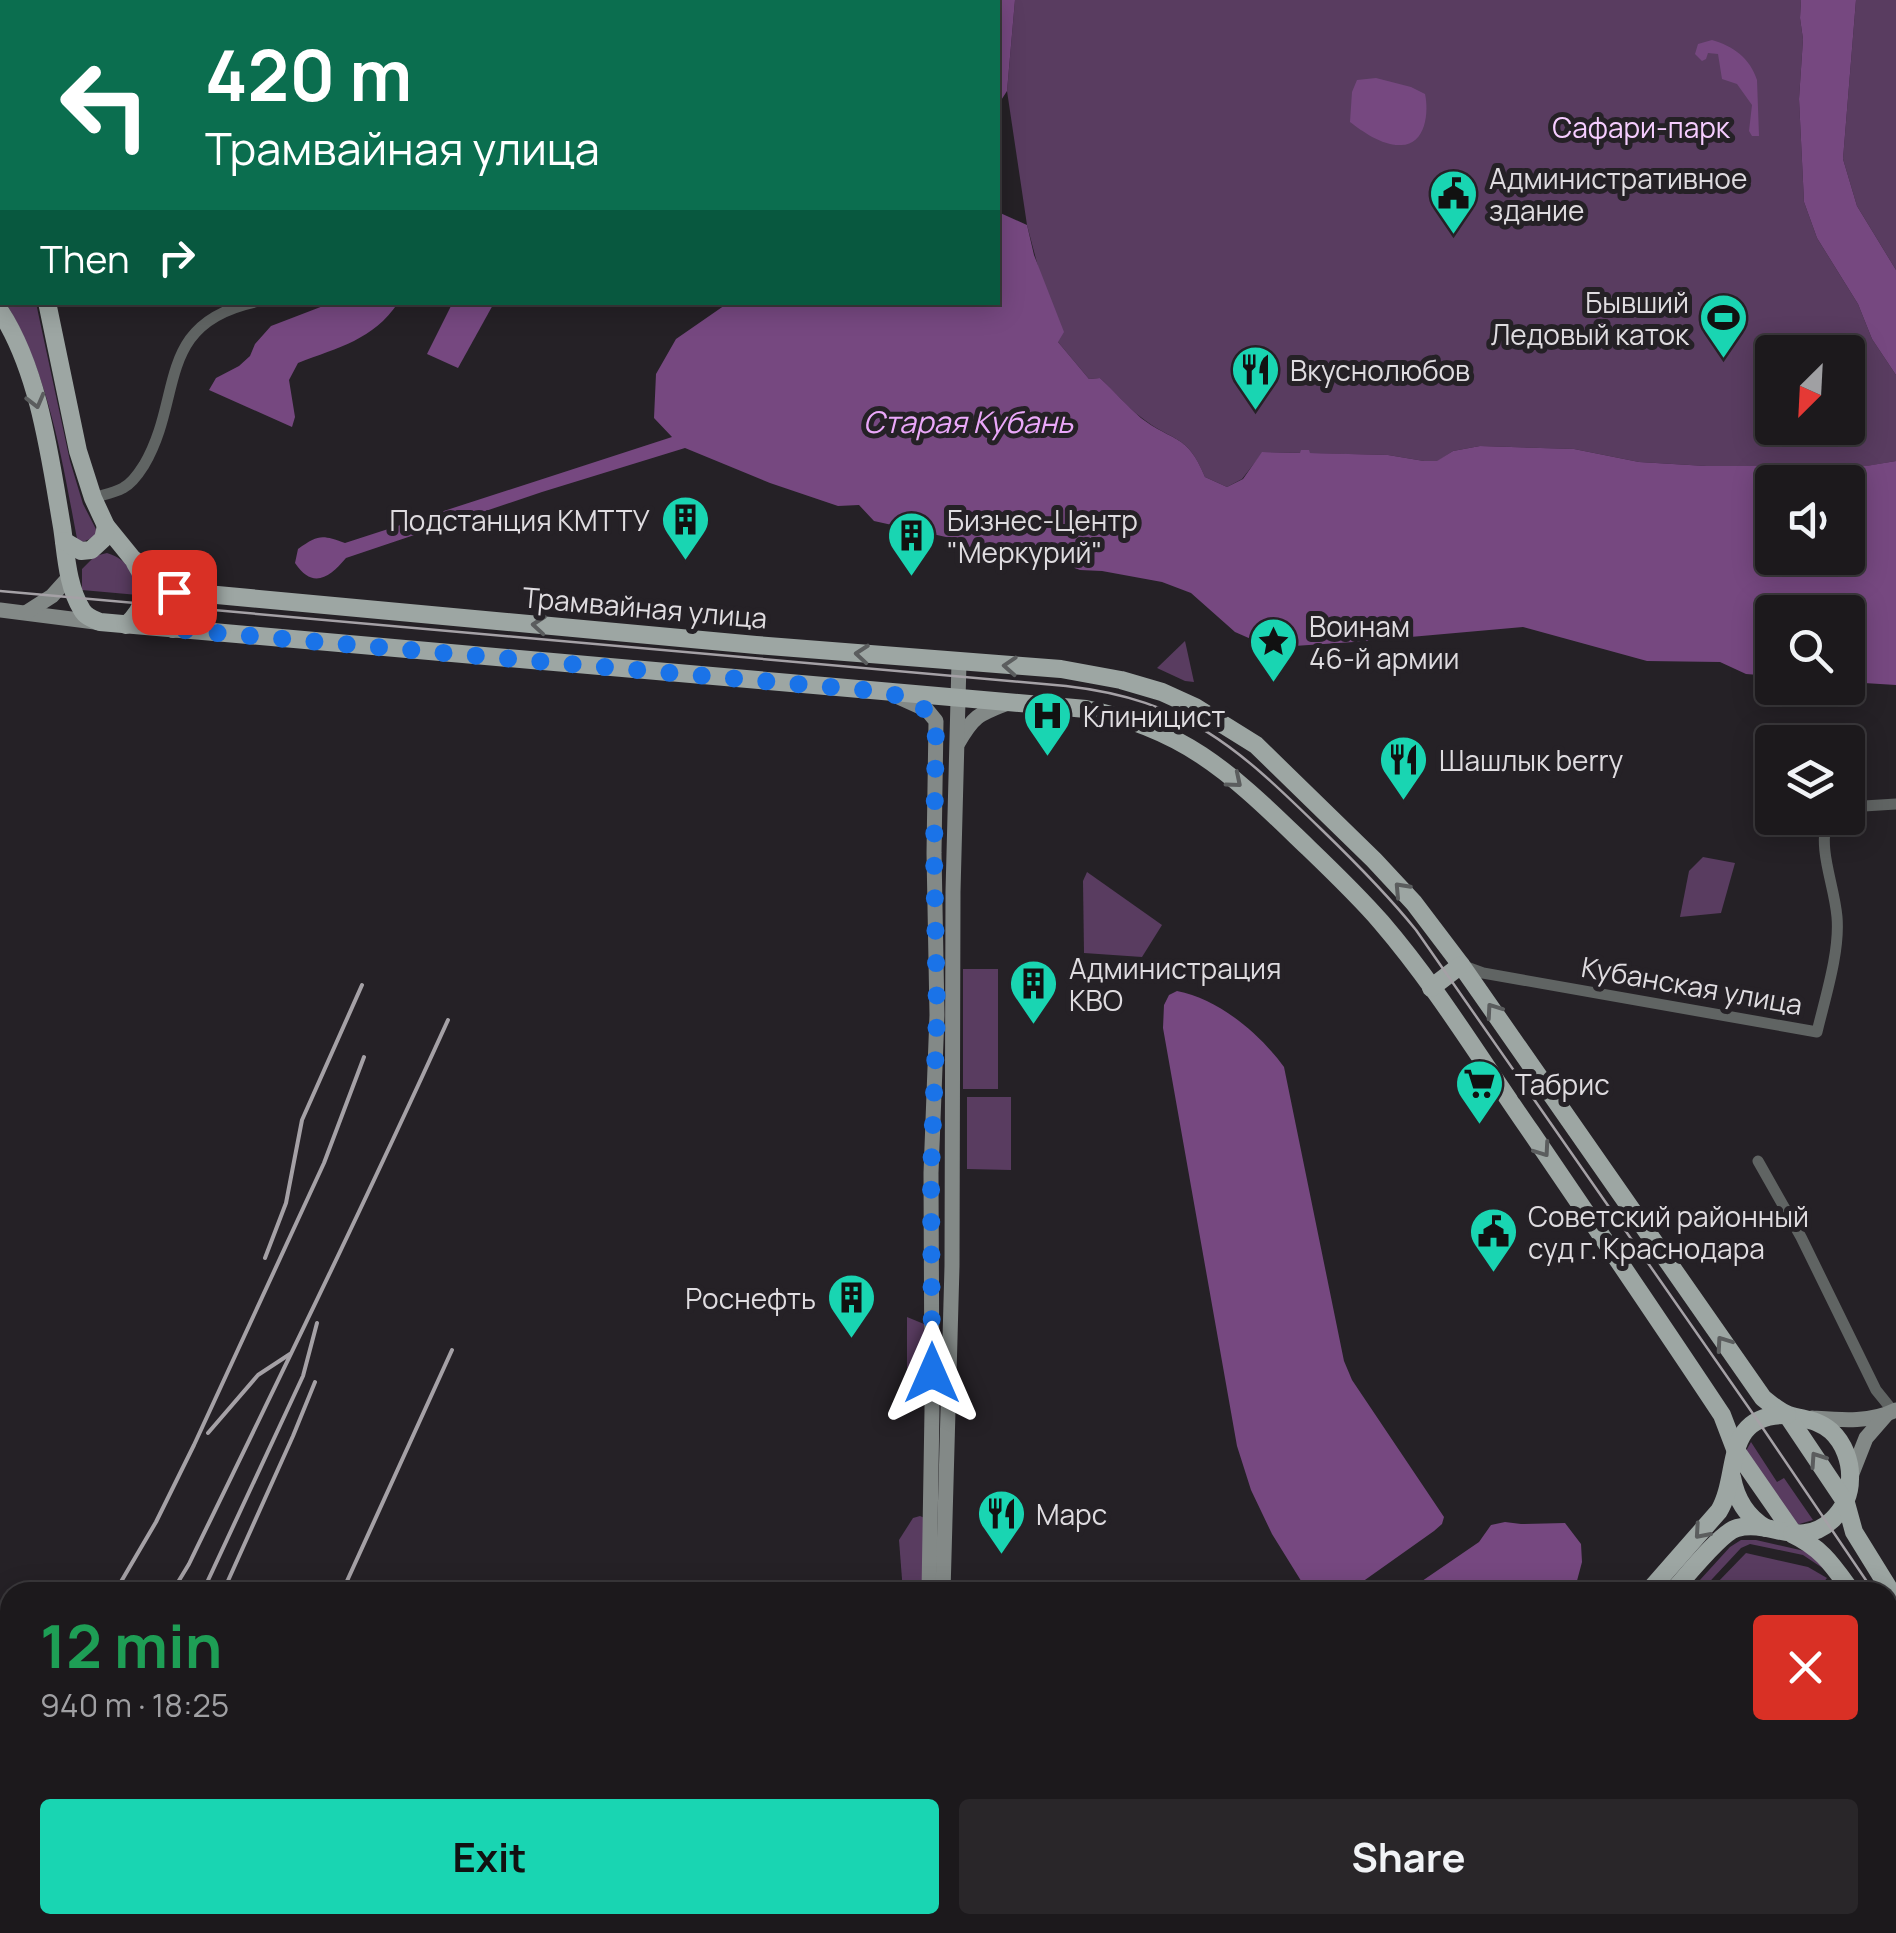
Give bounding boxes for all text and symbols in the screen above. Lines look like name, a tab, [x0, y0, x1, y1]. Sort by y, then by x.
text: 420 m	[205, 26, 412, 122]
icon: left	[40, 40, 170, 170]
park label: Сафари-парк	[1552, 108, 1731, 146]
text: Трамвайная улица	[205, 117, 600, 179]
place label: Административное здание	[1489, 159, 1747, 229]
public building icon: Административное здание	[1428, 168, 1480, 236]
icon: right	[149, 230, 204, 285]
text: Then	[40, 232, 129, 284]
place label: Бывший Ледовый каток	[1491, 283, 1690, 353]
sports icon: Бывший Ледовый каток	[1698, 292, 1750, 360]
north arrow	[1755, 335, 1865, 445]
map controls	[1755, 335, 1865, 835]
restaurant icon: Вкуснолюбов	[1229, 344, 1281, 412]
place label: Вкуснолюбов	[1290, 351, 1470, 389]
one-way arrow	[25, 392, 46, 409]
water label: Старая Кубань	[863, 401, 1074, 442]
button: sound	[1755, 465, 1865, 575]
building icon: Подстанция КМТТУ	[659, 494, 711, 562]
place label: Подстанция КМТТУ	[389, 501, 650, 539]
place label: Бизнес-Центр "Меркурий"	[947, 501, 1138, 571]
building icon: Бизнес-Центр "Меркурий"	[886, 510, 938, 578]
pin	[132, 550, 217, 635]
icon: arrive	[147, 565, 202, 620]
street label: Трамвайная улица	[521, 577, 769, 637]
button: search	[1755, 595, 1865, 705]
place label: Воинам 46-й армии	[1309, 607, 1460, 677]
one-way arrow	[530, 615, 546, 637]
place icon: Воинам 46-й армии	[1248, 616, 1300, 684]
one-way arrow	[854, 644, 870, 666]
one-way arrow	[1002, 656, 1018, 677]
hospital icon: Клиницист	[1022, 690, 1074, 758]
place label: Клиницист	[1083, 697, 1226, 735]
button: layers	[1755, 725, 1865, 835]
restaurant icon: Шашлык berry	[1378, 734, 1430, 802]
place label: Шашлык berry	[1439, 741, 1623, 779]
one-way arrow	[1224, 769, 1242, 787]
one-way arrow	[1395, 882, 1413, 901]
street label: Кубанская улица	[1579, 947, 1805, 1023]
place label: Администрация КВО	[1069, 949, 1281, 1019]
building icon: Администрация КВО	[1008, 958, 1060, 1026]
one-way arrow	[1487, 1003, 1505, 1022]
supermarket icon: Табрис	[1454, 1058, 1506, 1126]
place label: Табрис	[1515, 1065, 1610, 1103]
one-way arrow	[1531, 1139, 1549, 1157]
place label: Советский районный суд г. Краснодара	[1528, 1197, 1809, 1267]
public building icon: Советский районный суд г. Краснодара	[1467, 1206, 1519, 1274]
building icon: Роснефть	[825, 1272, 877, 1340]
place label: Роснефть	[685, 1279, 816, 1317]
position arrow	[880, 1321, 984, 1425]
one-way arrow	[1717, 1336, 1735, 1355]
one-way arrow	[1811, 1451, 1829, 1470]
restaurant icon: Марс	[975, 1488, 1027, 1556]
place label: Марс	[1036, 1495, 1107, 1533]
one-way arrow	[1694, 1520, 1712, 1539]
text: 12 min	[40, 1604, 222, 1686]
button: close	[1753, 1615, 1858, 1720]
text: 940 m · 18:25	[40, 1683, 229, 1727]
button: Exit	[40, 1799, 939, 1914]
button: Share	[959, 1799, 1858, 1914]

